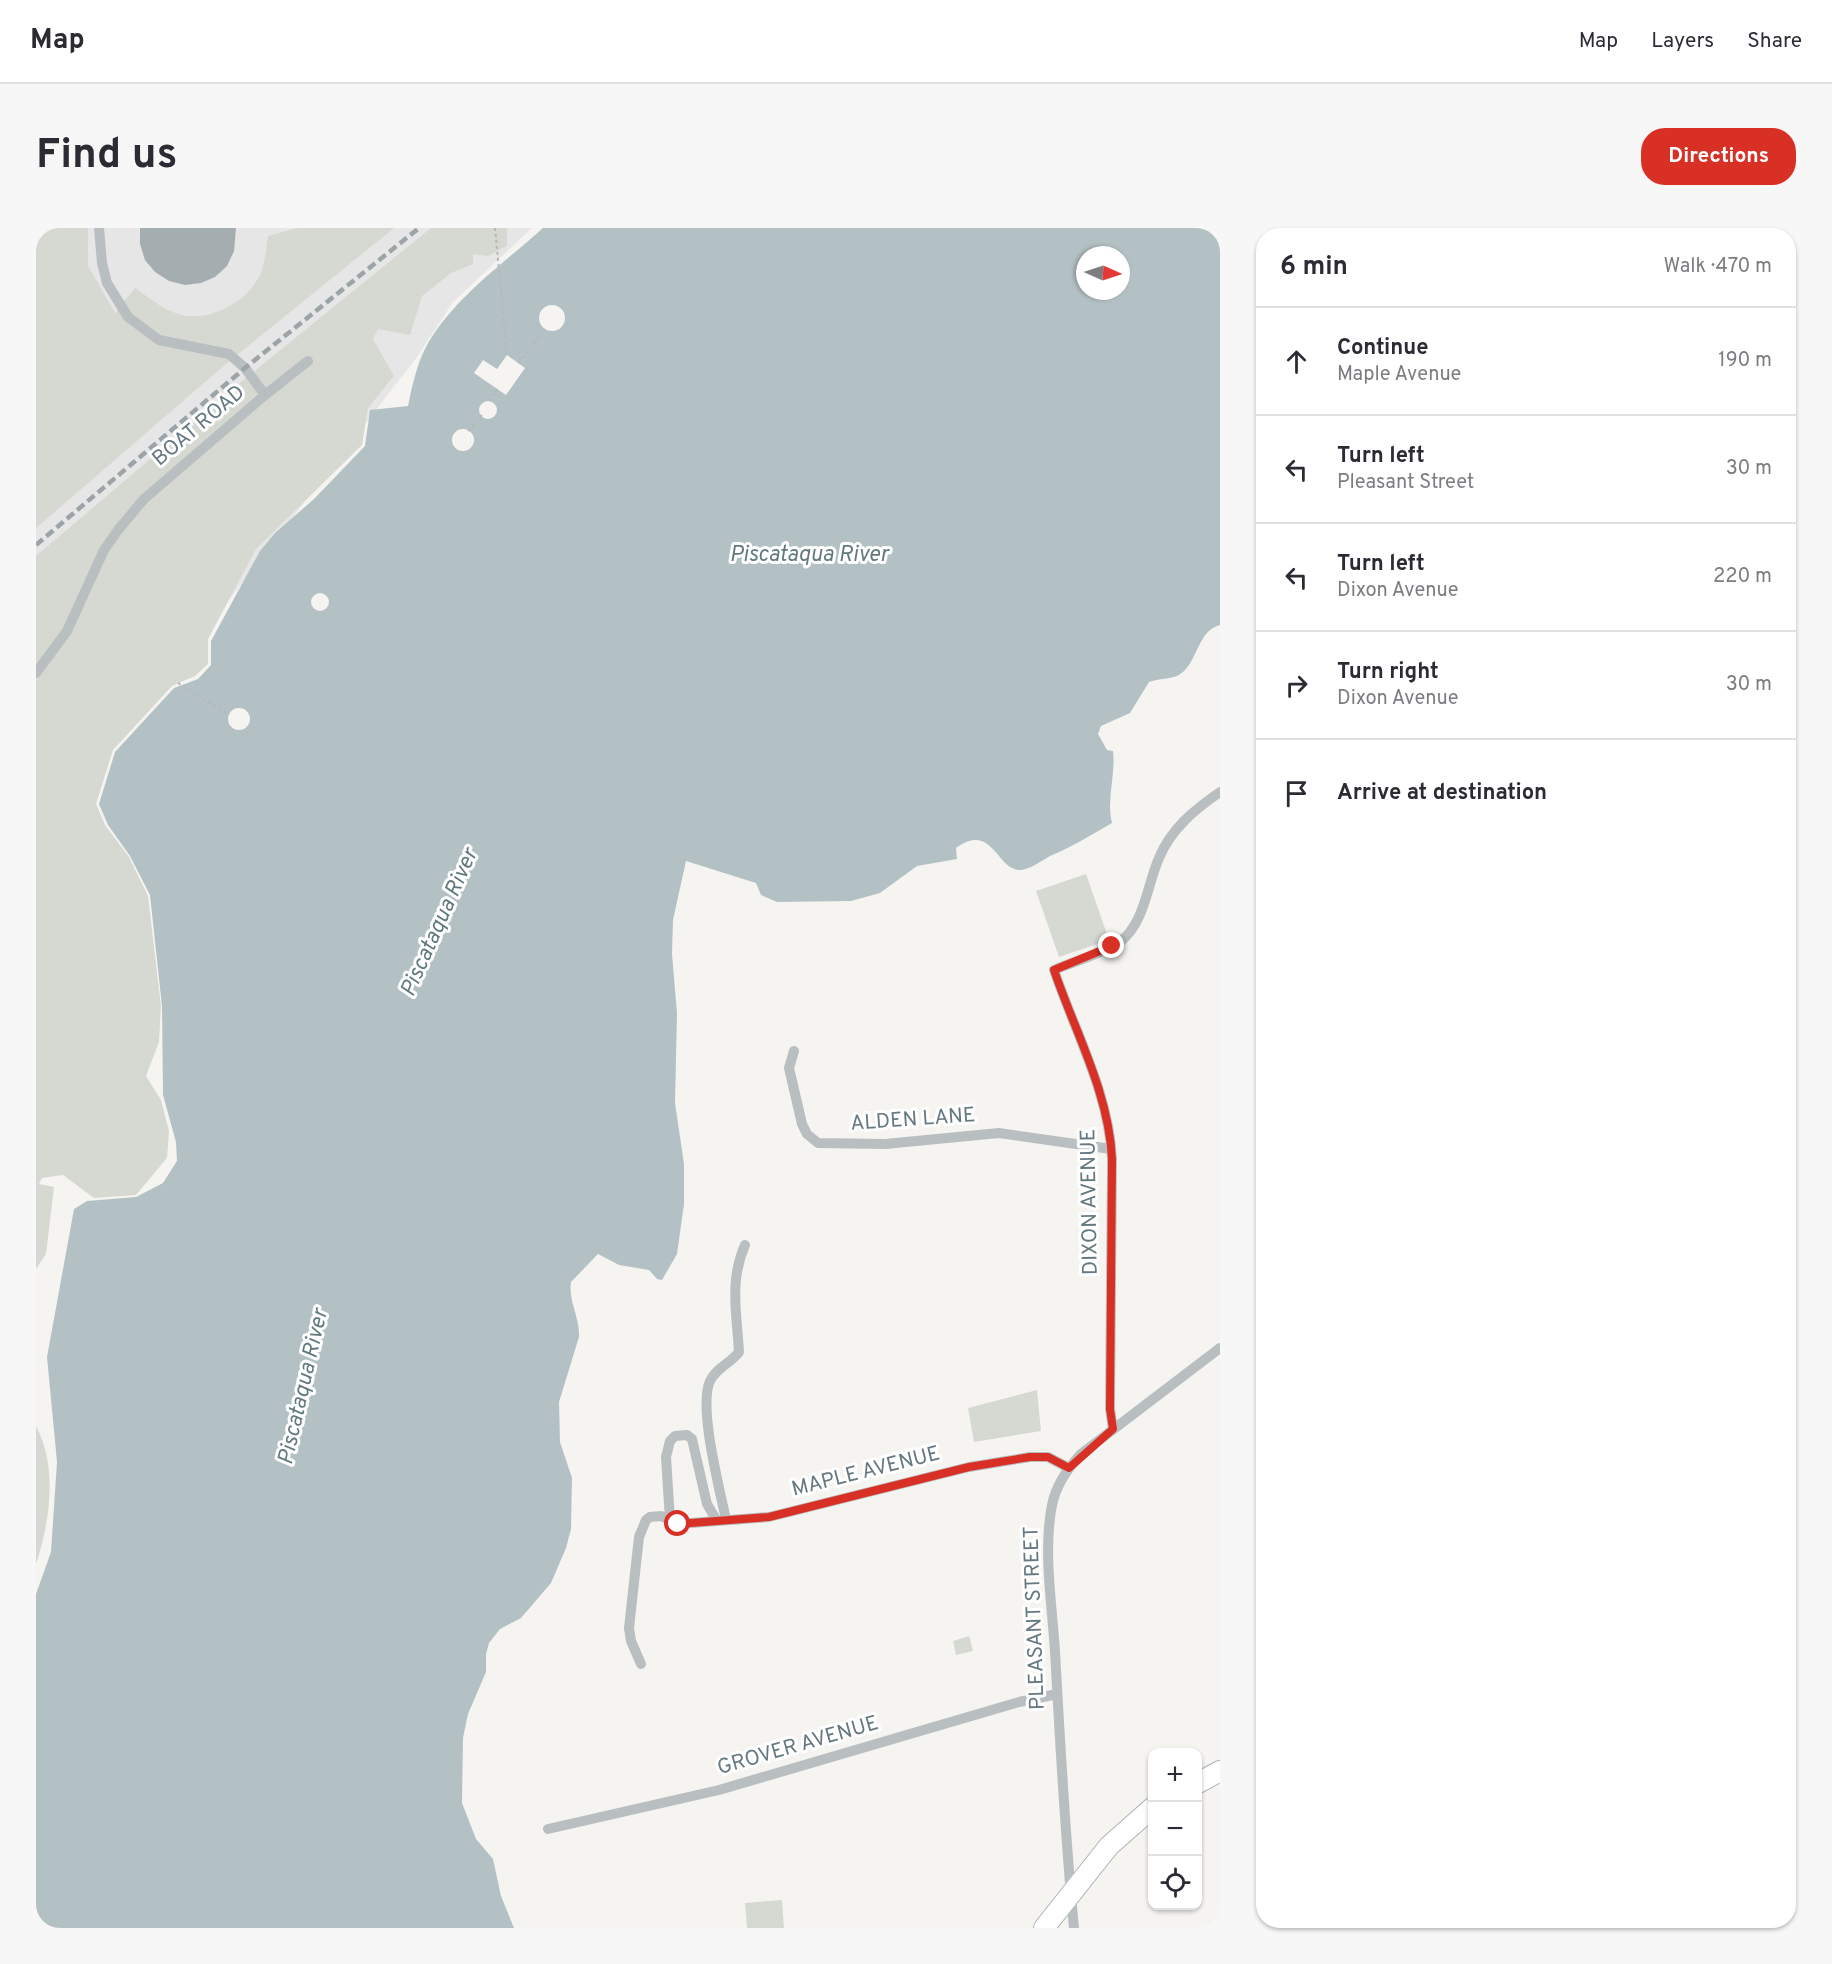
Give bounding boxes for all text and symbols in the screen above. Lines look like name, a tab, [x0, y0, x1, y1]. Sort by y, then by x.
text: Map	[30, 23, 85, 59]
text: Map	[1579, 28, 1618, 55]
text: Layers	[1651, 28, 1714, 55]
text: Share	[1747, 28, 1802, 55]
button: Directions	[1641, 128, 1796, 185]
text: Find us	[36, 130, 177, 183]
north arrow	[1076, 246, 1130, 300]
text: 6 min	[1280, 251, 1348, 284]
text: Walk · 470 m	[1663, 254, 1772, 280]
text: Continue	[1337, 335, 1428, 362]
icon: ahead	[1280, 345, 1313, 378]
text: 190 m	[1718, 348, 1772, 374]
text: Maple Avenue	[1337, 362, 1461, 388]
street label: BOAT ROAD	[147, 379, 251, 473]
text: Turn left	[1337, 443, 1425, 470]
icon: left	[1280, 453, 1313, 486]
text: 30 m	[1726, 456, 1772, 482]
text: Pleasant Street	[1337, 470, 1474, 496]
water label: Piscataqua River	[730, 542, 890, 569]
text: Turn left	[1337, 551, 1425, 578]
icon: left	[1280, 561, 1313, 594]
text: 220 m	[1713, 564, 1772, 590]
text: Dixon Avenue	[1337, 578, 1459, 604]
text: Turn right	[1337, 659, 1439, 686]
icon: right	[1280, 669, 1313, 702]
text: 30 m	[1726, 672, 1772, 698]
text: Dixon Avenue	[1337, 686, 1459, 712]
icon: arrive	[1280, 777, 1313, 810]
text: Arrive at destination	[1337, 780, 1547, 807]
water label: Piscataqua River	[395, 843, 485, 1001]
route end	[1098, 932, 1124, 958]
street label: ALDEN LANE	[850, 1102, 976, 1138]
street label: DIXON AVENUE	[1075, 1129, 1105, 1275]
water label: Piscataqua River	[273, 1305, 335, 1467]
street label: MAPLE AVENUE	[789, 1441, 943, 1503]
route start	[664, 1510, 690, 1536]
street label: PLEASANT STREET	[1018, 1526, 1052, 1710]
street label: GROVER AVENUE	[714, 1710, 882, 1782]
map controls	[1148, 1748, 1202, 1910]
button: +	[1148, 1748, 1202, 1802]
button: −	[1148, 1802, 1202, 1856]
button: locate	[1148, 1856, 1202, 1910]

